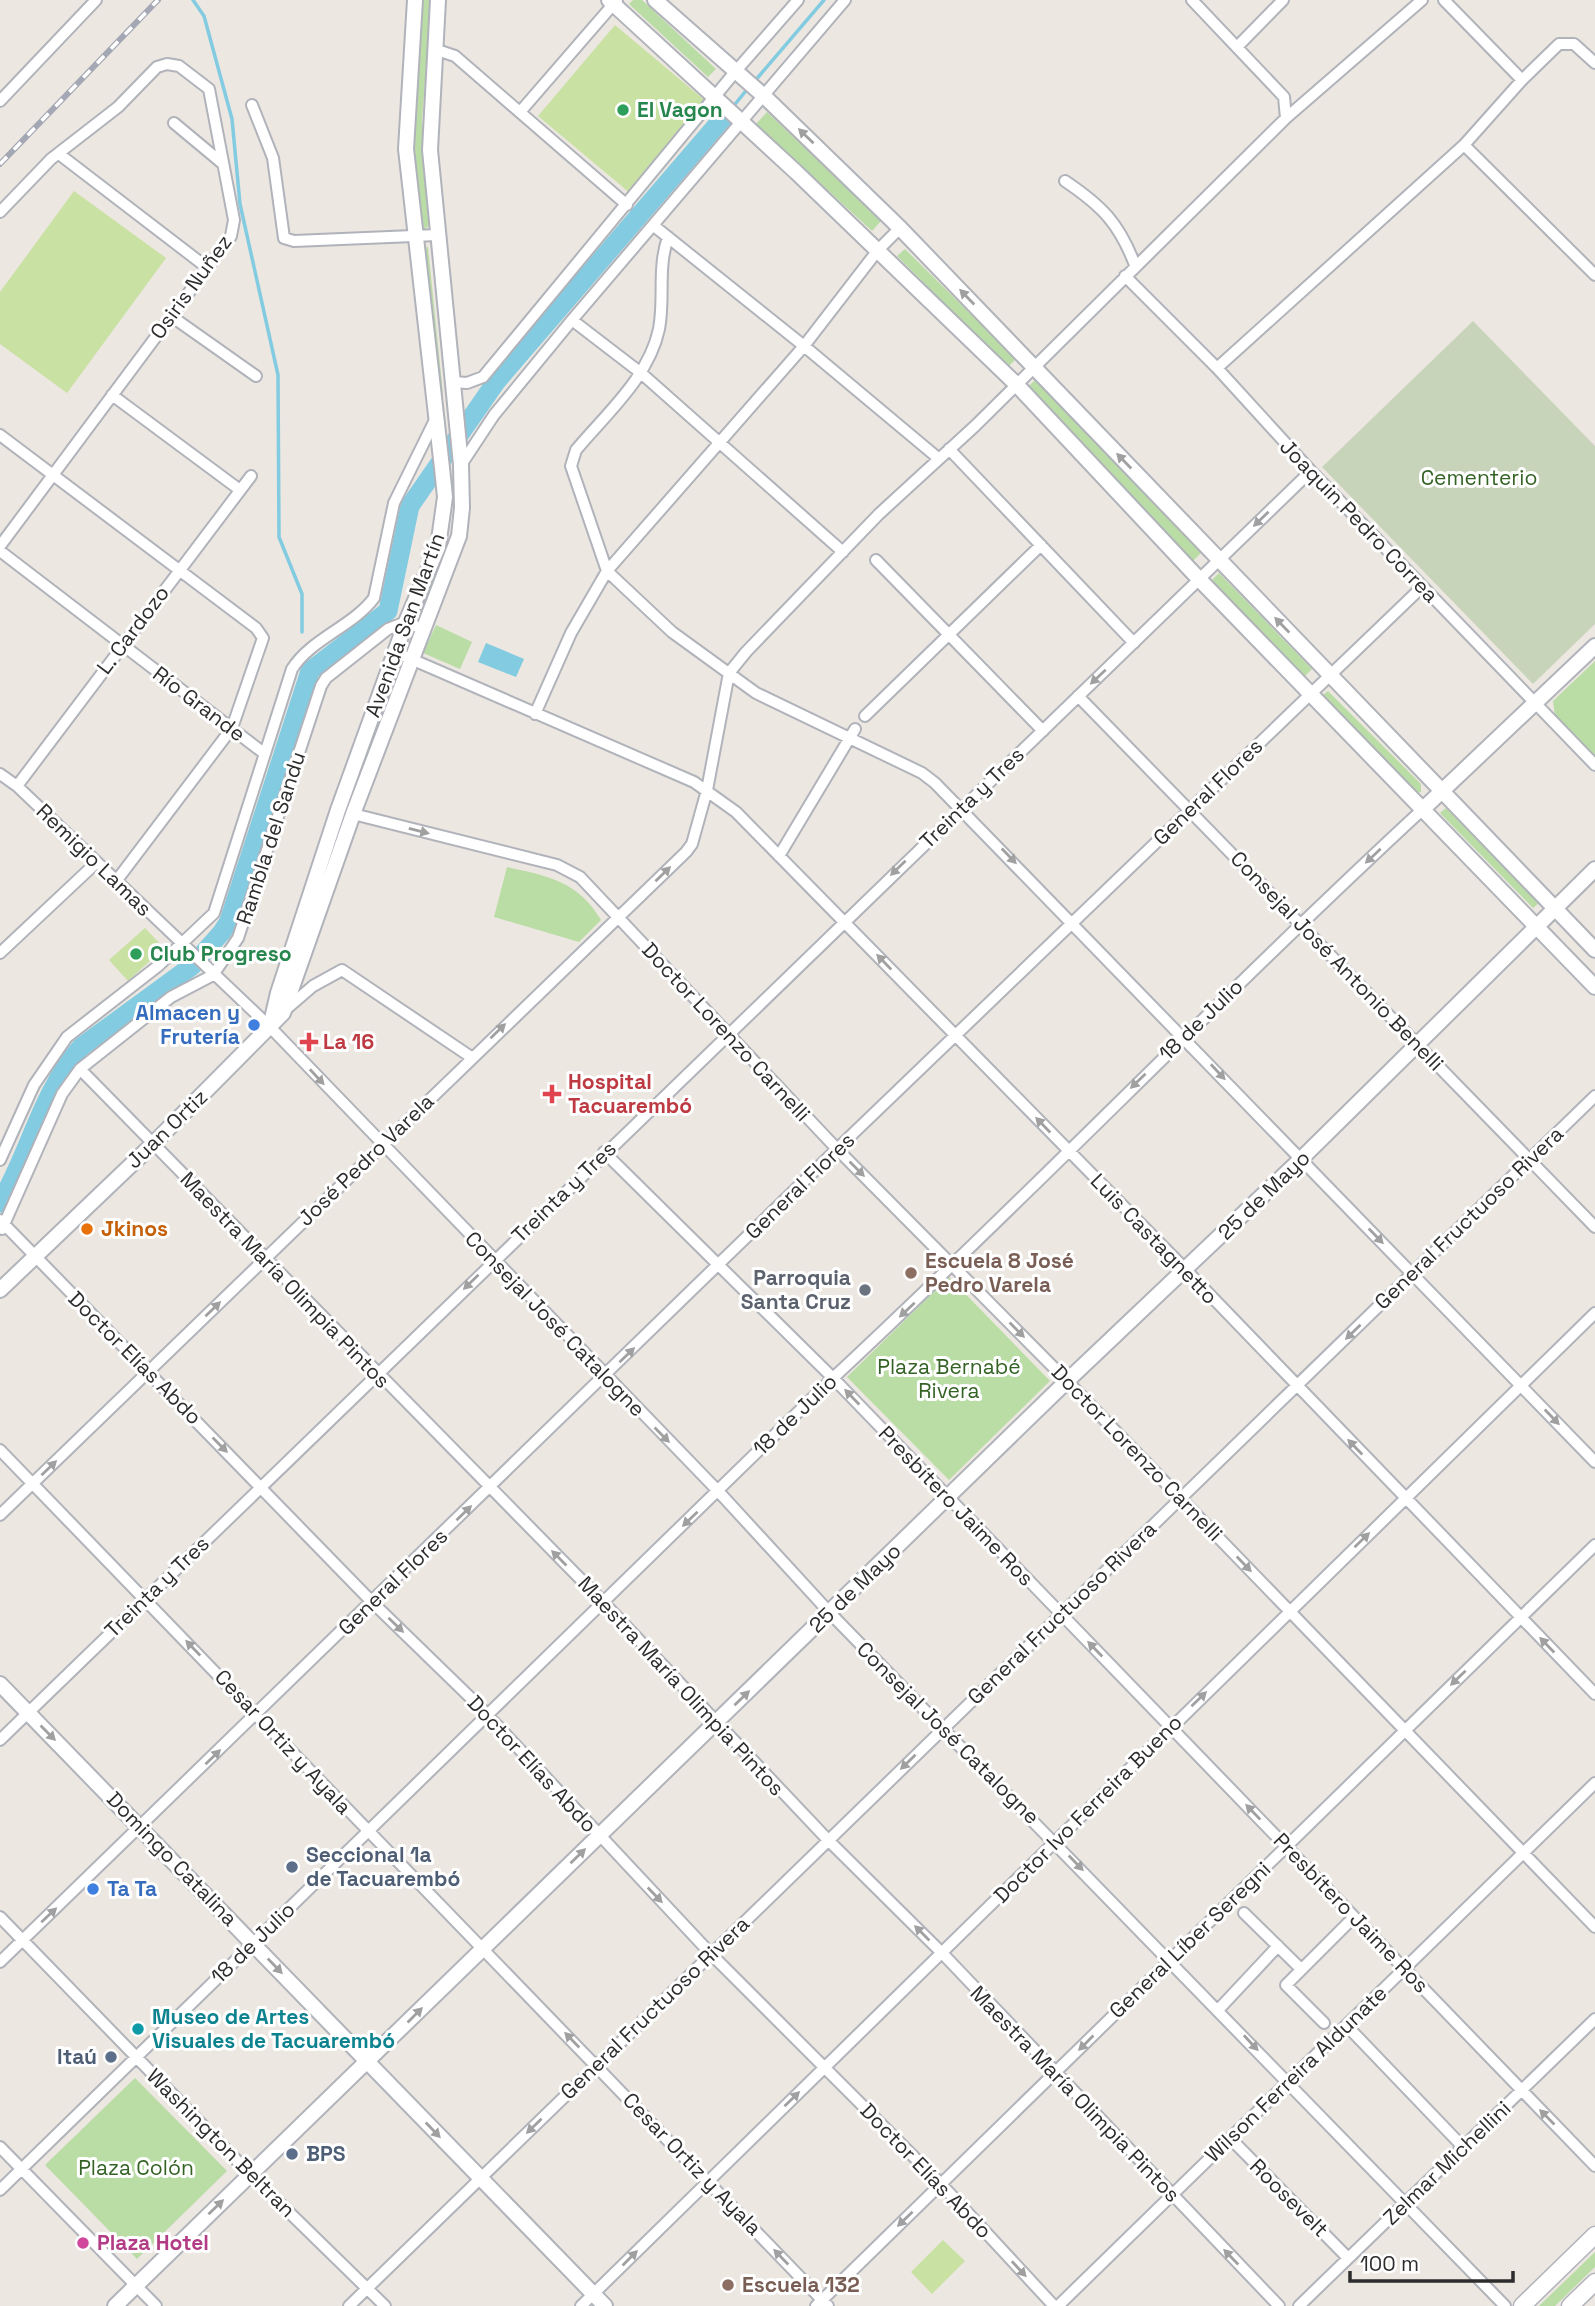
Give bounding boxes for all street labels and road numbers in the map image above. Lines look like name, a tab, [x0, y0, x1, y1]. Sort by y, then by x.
street label: Osiris Nuñez	[144, 229, 238, 344]
street label: Joaquin Pedro Correa	[1274, 433, 1444, 608]
street label: Avenida San Martín	[359, 529, 450, 721]
street label: L. Cardozo	[90, 580, 175, 679]
street label: Río Grande	[148, 660, 251, 747]
street label: General Flores	[1147, 733, 1268, 851]
street label: Treinta y Tres	[914, 741, 1030, 854]
street label: Rambla del Sandu	[230, 748, 311, 928]
street label: Remigio Lamas	[31, 798, 158, 922]
street label: Consejal José Antonio Benelli	[1225, 845, 1450, 1076]
street label: Doctor Lorenzo Carnelli	[636, 937, 816, 1127]
street label: 18 de Julio	[1153, 973, 1248, 1066]
street label: Juan Ortiz	[120, 1083, 213, 1174]
street label: José Pedro Varela	[292, 1088, 439, 1232]
street label: General Fructuoso Rivera	[1369, 1120, 1569, 1315]
street label: General Flores	[739, 1127, 860, 1245]
street label: Treinta y Tres	[506, 1135, 622, 1248]
street label: 25 de Mayo	[1212, 1144, 1315, 1245]
street label: Maestra María Olimpia Pintos	[175, 1166, 396, 1394]
street label: Luis Castagnetto	[1085, 1168, 1224, 1310]
street label: Consejal José Catalogne	[460, 1225, 651, 1422]
street label: Doctor Elías Abdo	[63, 1285, 208, 1430]
street label: Doctor Lorenzo Carnelli	[1046, 1359, 1229, 1547]
street label: 18 de Julio	[747, 1368, 842, 1461]
street label: Presbítero Jaime Ros	[873, 1420, 1040, 1591]
street label: General Fructuoso Rivera	[962, 1515, 1162, 1710]
street label: General Flores	[332, 1523, 453, 1641]
street label: Treinta y Tres	[99, 1530, 215, 1643]
street label: 25 de Mayo	[803, 1537, 906, 1638]
street label: Maestra María Olimpia Pintos	[572, 1570, 790, 1801]
street label: Consejal José Catalogne	[851, 1635, 1046, 1830]
street label: Cesar Ortiz y Ayala	[209, 1663, 358, 1820]
street label: Doctor Elías Abdo	[462, 1689, 603, 1838]
street label: Doctor Ivo Ferreira Bueno	[988, 1709, 1188, 1909]
street label: Domingo Catalina	[101, 1786, 243, 1932]
street label: Presbítero Jaime Ros	[1268, 1827, 1435, 1998]
street label: General Líber Seregni	[1103, 1855, 1276, 2024]
street label: 18 de Julio	[205, 1896, 300, 1989]
street label: General Fructuoso Rivera	[555, 1910, 755, 2105]
street label: Wilson Ferreira Aldunate	[1199, 1979, 1392, 2168]
street label: Maestra María Olimpia Pintos	[965, 1980, 1186, 2208]
street label: Washington Beltran	[141, 2062, 302, 2223]
street label: Cesar Ortiz y Ayala	[617, 2086, 768, 2241]
street label: Zelmar Michellini	[1377, 2095, 1516, 2231]
street label: Doctor Elías Abdo	[855, 2097, 998, 2244]
street label: Roosevelt	[1244, 2153, 1334, 2243]

